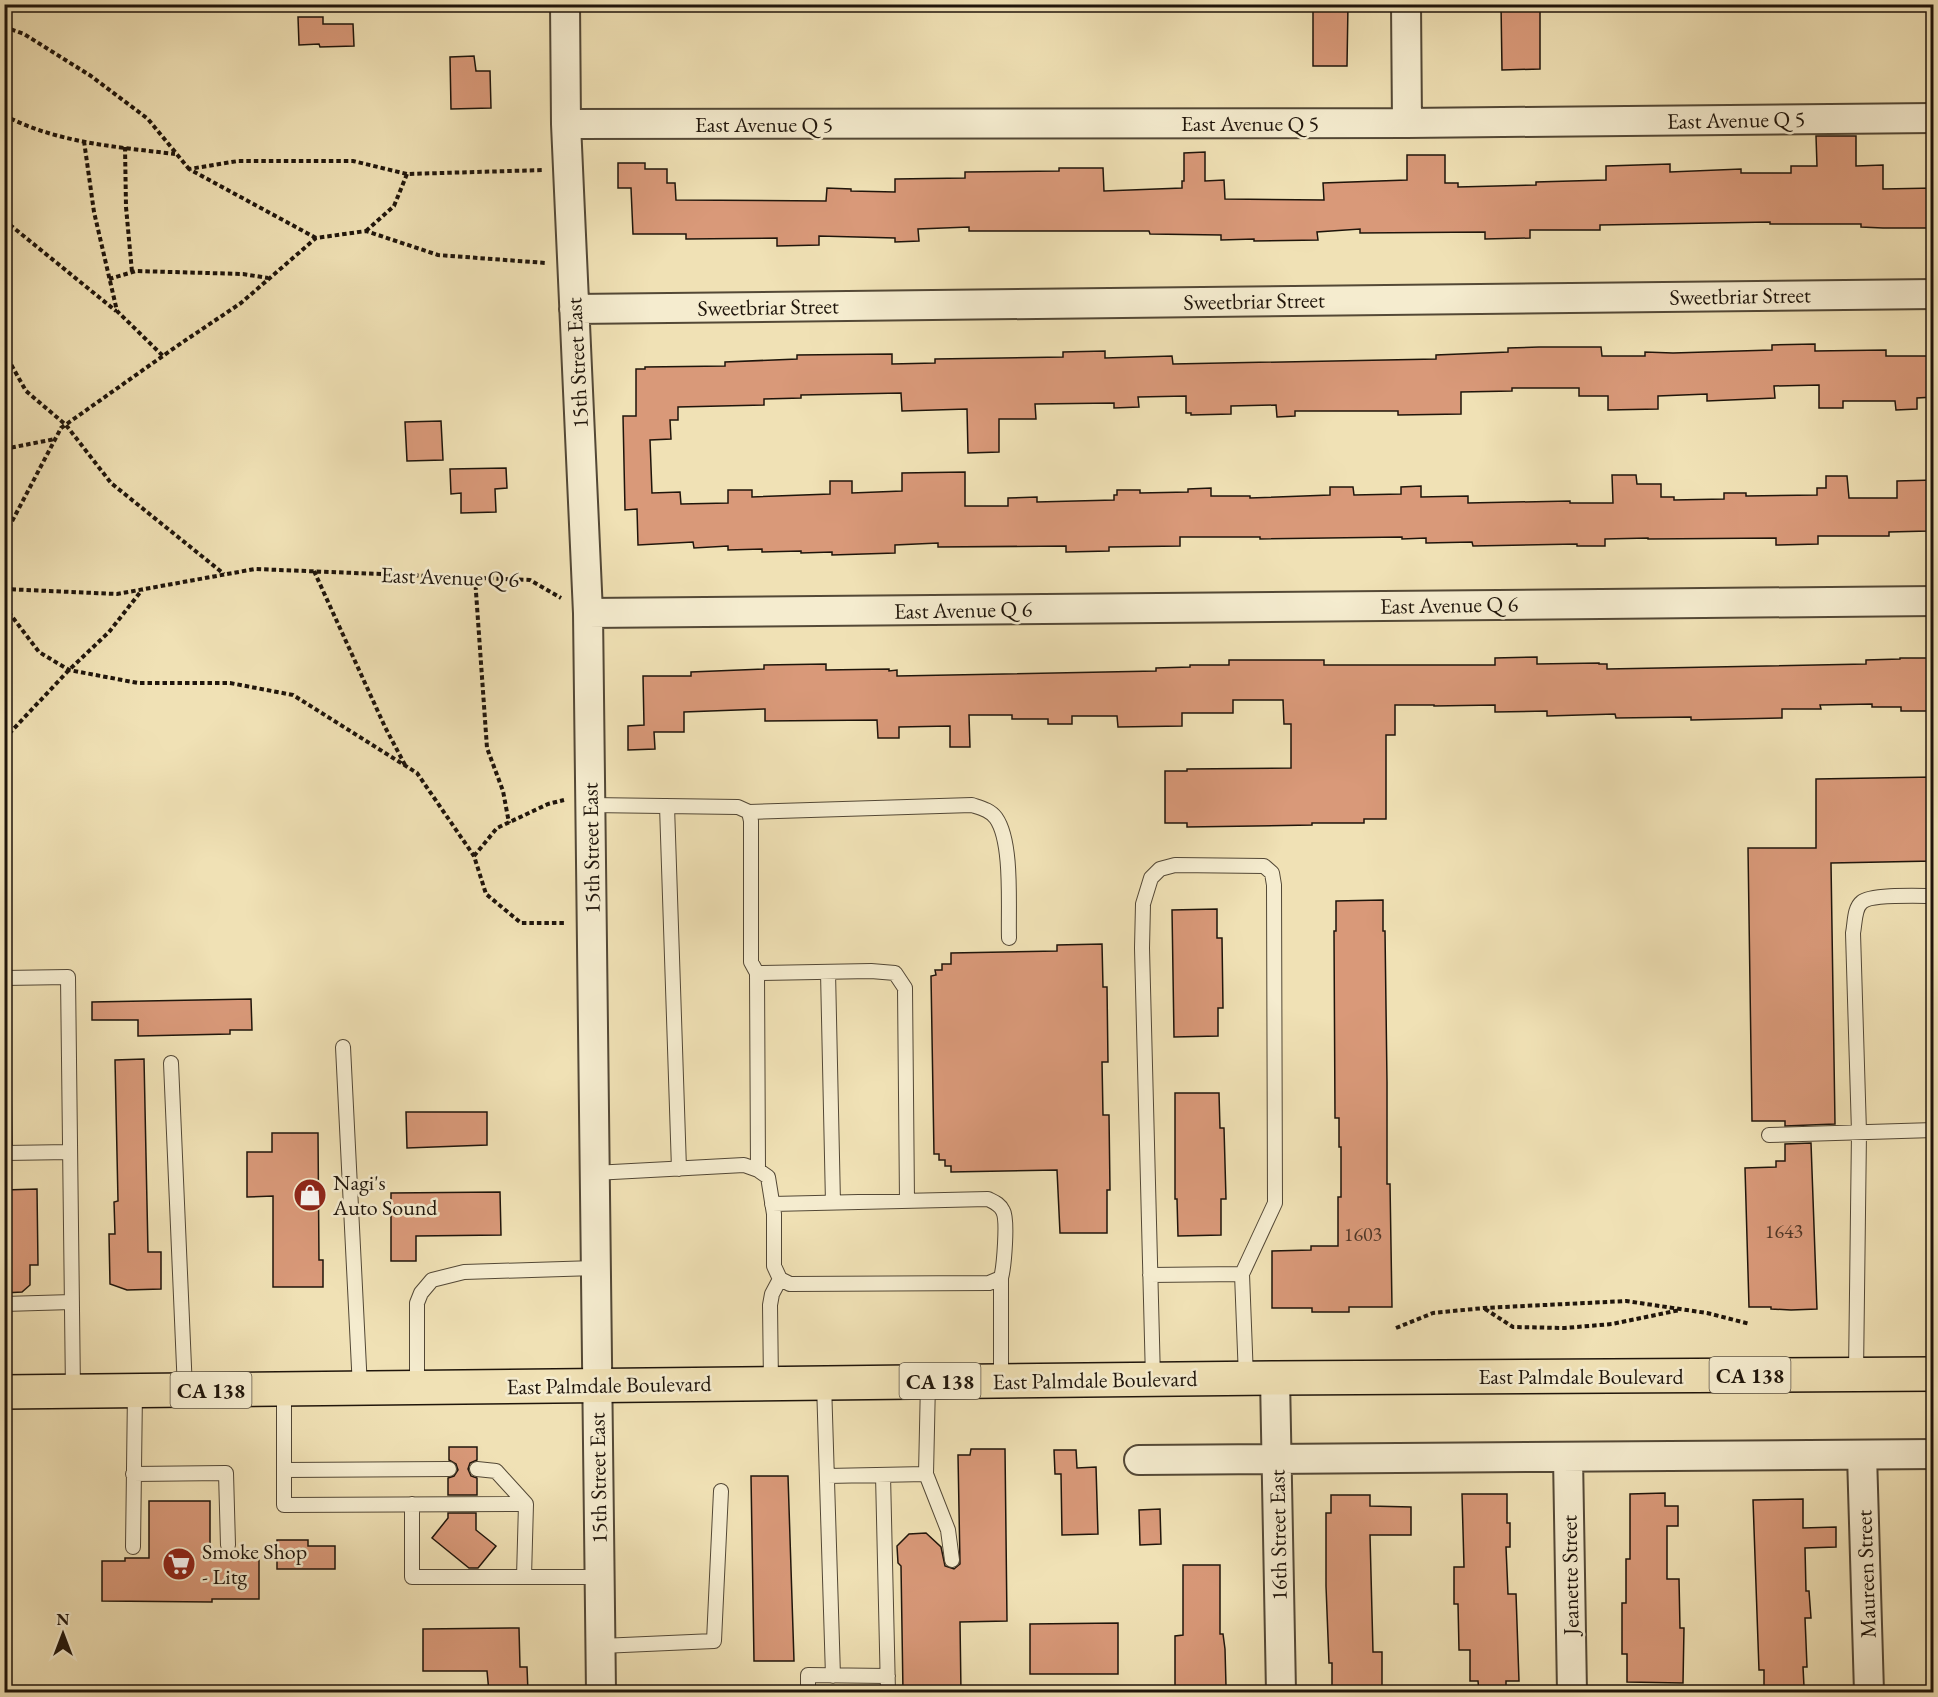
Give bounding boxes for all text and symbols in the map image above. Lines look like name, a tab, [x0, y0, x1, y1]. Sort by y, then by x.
street label: East Avenue Q 5	[1667, 104, 1805, 136]
street label: East Avenue Q 5	[1181, 109, 1319, 138]
street label: East Avenue Q 5	[695, 110, 833, 139]
street label: Sweetbriar Street	[1669, 280, 1811, 312]
street label: Sweetbriar Street	[1183, 285, 1325, 317]
street label: Sweetbriar Street	[697, 291, 839, 323]
street label: 15th Street East	[559, 297, 595, 429]
street label: East Avenue Q 6	[380, 560, 520, 594]
street label: East Avenue Q 6	[1380, 589, 1519, 621]
street label: East Avenue Q 6	[894, 594, 1033, 626]
street label: 15th Street East	[575, 782, 607, 914]
place label: Nagi's Auto Sound	[332, 1168, 438, 1222]
shop icon: Nagi's Auto Sound	[292, 1177, 328, 1213]
house number: 1643	[1765, 1218, 1803, 1244]
house number: 1603	[1344, 1221, 1382, 1247]
road number: CA 138	[1710, 1357, 1790, 1393]
street label: East Palmdale Boulevard	[1478, 1362, 1684, 1391]
road number: CA 138	[900, 1363, 980, 1399]
street label: East Palmdale Boulevard	[992, 1364, 1199, 1396]
street label: East Palmdale Boulevard	[506, 1369, 713, 1401]
road number: CA 138	[170, 1372, 252, 1408]
street label: 15th Street East	[582, 1412, 614, 1544]
street label: 16th Street East	[1262, 1469, 1294, 1601]
street label: Maureen Street	[1849, 1509, 1883, 1639]
street label: Jeanette Street	[1554, 1515, 1586, 1637]
place label: Smoke Shop - Litg	[202, 1537, 307, 1591]
supermarket icon: Smoke Shop - Litg	[161, 1546, 197, 1582]
north arrow	[33, 1604, 93, 1664]
text: N	[57, 1609, 70, 1630]

